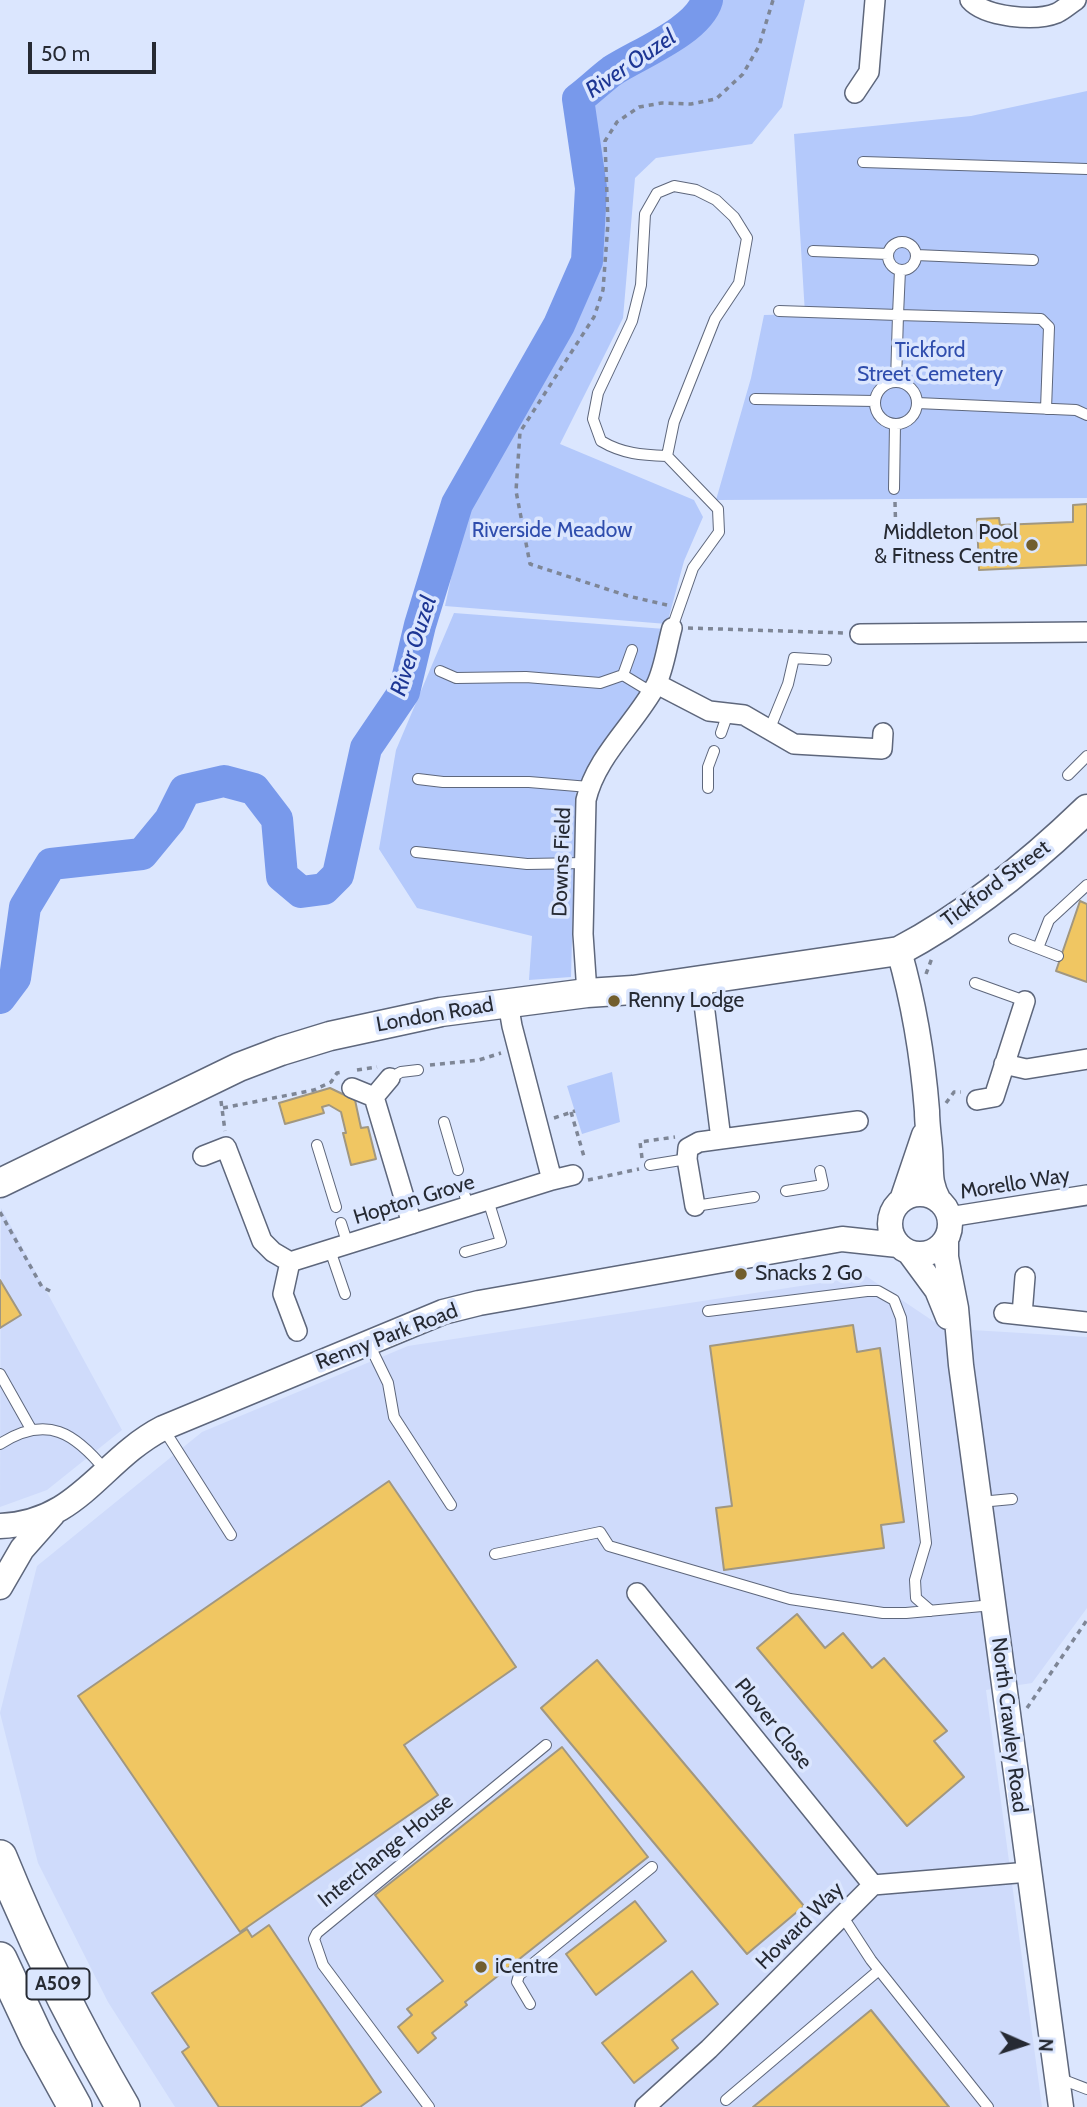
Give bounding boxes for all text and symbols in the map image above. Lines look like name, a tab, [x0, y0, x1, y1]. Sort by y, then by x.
water label: River Ouzel	[580, 24, 682, 104]
scale bar	[32, 28, 159, 72]
text: 50 m	[41, 41, 90, 66]
park label: Tickford Street Cemetery	[857, 338, 1003, 388]
park label: Riverside Meadow	[472, 518, 632, 544]
place label: Middleton Pool & Fitness Centre	[874, 520, 1018, 570]
marker: Middleton Pool & Fitness Centre	[1024, 537, 1040, 553]
water label: River Ouzel	[385, 593, 443, 699]
street label: Downs Field	[547, 807, 577, 917]
street label: Tickford Street	[937, 835, 1055, 933]
place label: Renny Lodge	[628, 988, 744, 1014]
street label: London Road	[374, 992, 496, 1038]
marker: Renny Lodge	[606, 993, 622, 1009]
street label: Morello Way	[958, 1163, 1072, 1205]
street label: Hopton Grove	[350, 1170, 478, 1230]
place label: Snacks 2 Go	[755, 1261, 863, 1287]
marker: Snacks 2 Go	[733, 1266, 749, 1282]
street label: Renny Park Road	[313, 1298, 461, 1376]
street label: North Crawley Road	[986, 1636, 1032, 1814]
street label: Plover Close	[729, 1674, 817, 1774]
street label: Interchange House	[314, 1789, 458, 1913]
street label: Howard Way	[751, 1877, 849, 1975]
place label: iCentre	[495, 1954, 558, 1980]
marker: iCentre	[473, 1959, 489, 1975]
road number: A509	[27, 1968, 90, 2000]
north arrow	[989, 2009, 1059, 2079]
text: N	[1034, 2038, 1057, 2052]

